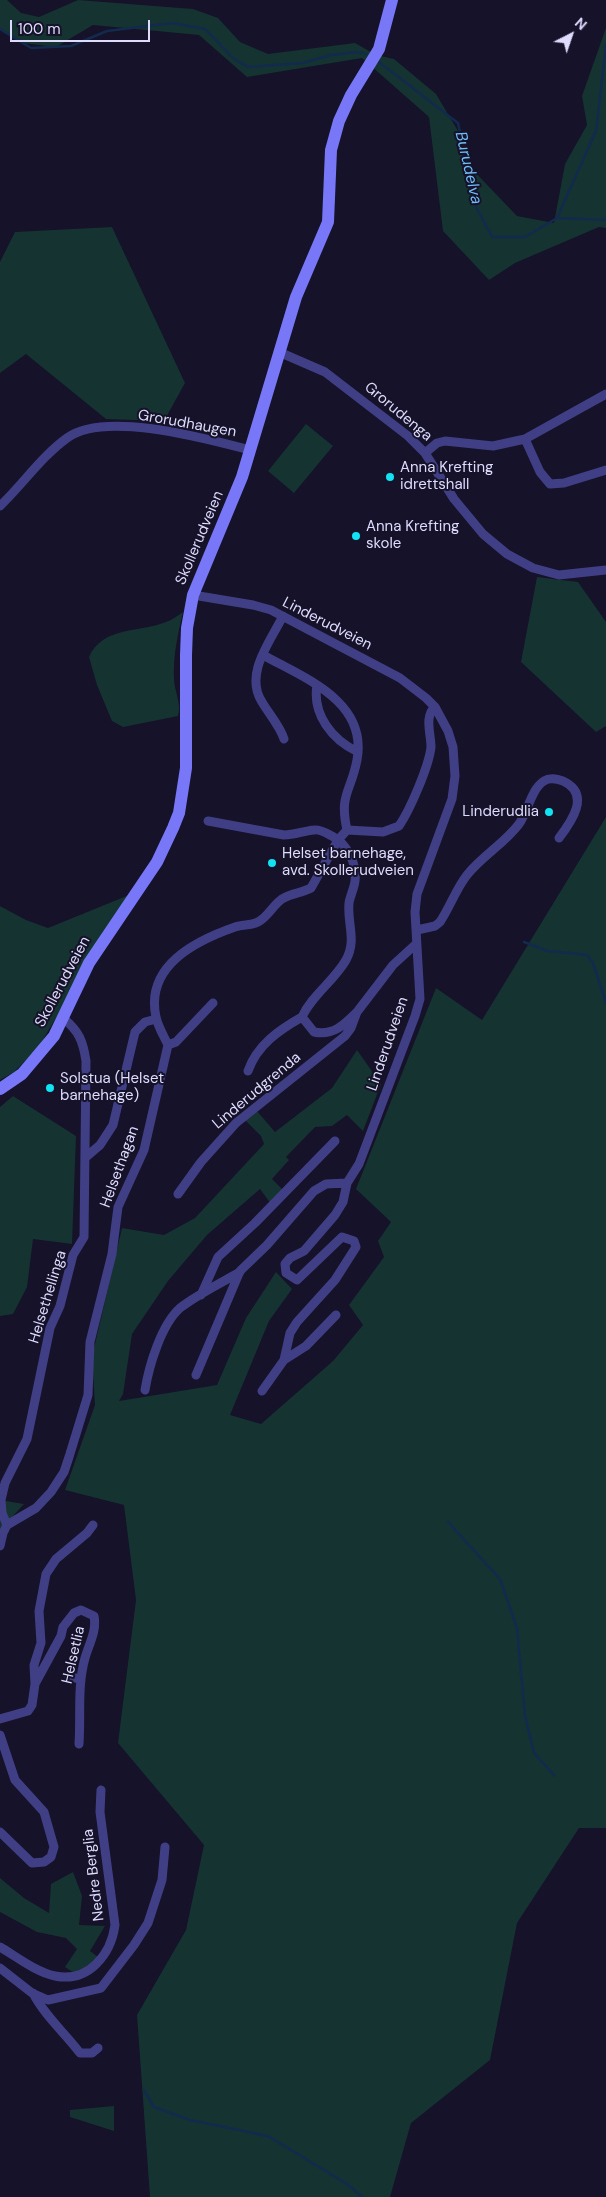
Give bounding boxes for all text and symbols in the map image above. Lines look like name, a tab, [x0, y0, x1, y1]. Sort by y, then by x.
scale bar	[12, 10, 152, 42]
north arrow	[546, 10, 596, 60]
text: N	[571, 14, 591, 34]
text: 100 m	[18, 19, 61, 39]
water label: Burudelva	[450, 130, 486, 206]
street label: Grorudenga	[361, 379, 435, 445]
street label: Grorudhaugen	[136, 406, 238, 442]
place label: Anna Krefting idrettshall	[400, 459, 493, 494]
marker: Anna Krefting idrettshall	[384, 471, 396, 483]
street label: Skollerudveien	[172, 488, 228, 588]
place label: Anna Krefting skole	[366, 518, 459, 553]
marker: Anna Krefting skole	[350, 530, 362, 542]
street label: Linderudveien	[279, 594, 375, 654]
place label: Linderudlia	[462, 803, 539, 821]
marker: Linderudlia	[543, 806, 555, 818]
place label: Helset barnehage, avd. Skollerudveien	[282, 845, 414, 880]
marker: Helset barnehage, avd. Skollerudveien	[266, 857, 278, 869]
street label: Skollerudveien	[32, 934, 94, 1030]
street label: Linderudveien	[363, 995, 413, 1093]
street label: Linderudgrenda	[209, 1049, 305, 1133]
place label: Solstua (Helset barnehage)	[60, 1070, 164, 1105]
marker: Solstua (Helset barnehage)	[44, 1082, 56, 1094]
street label: Helsethagan	[97, 1124, 143, 1210]
street label: Helsethellinga	[25, 1248, 71, 1346]
street label: Helsetlia	[59, 1624, 89, 1686]
street label: Nedre Berglia	[79, 1828, 109, 1922]

